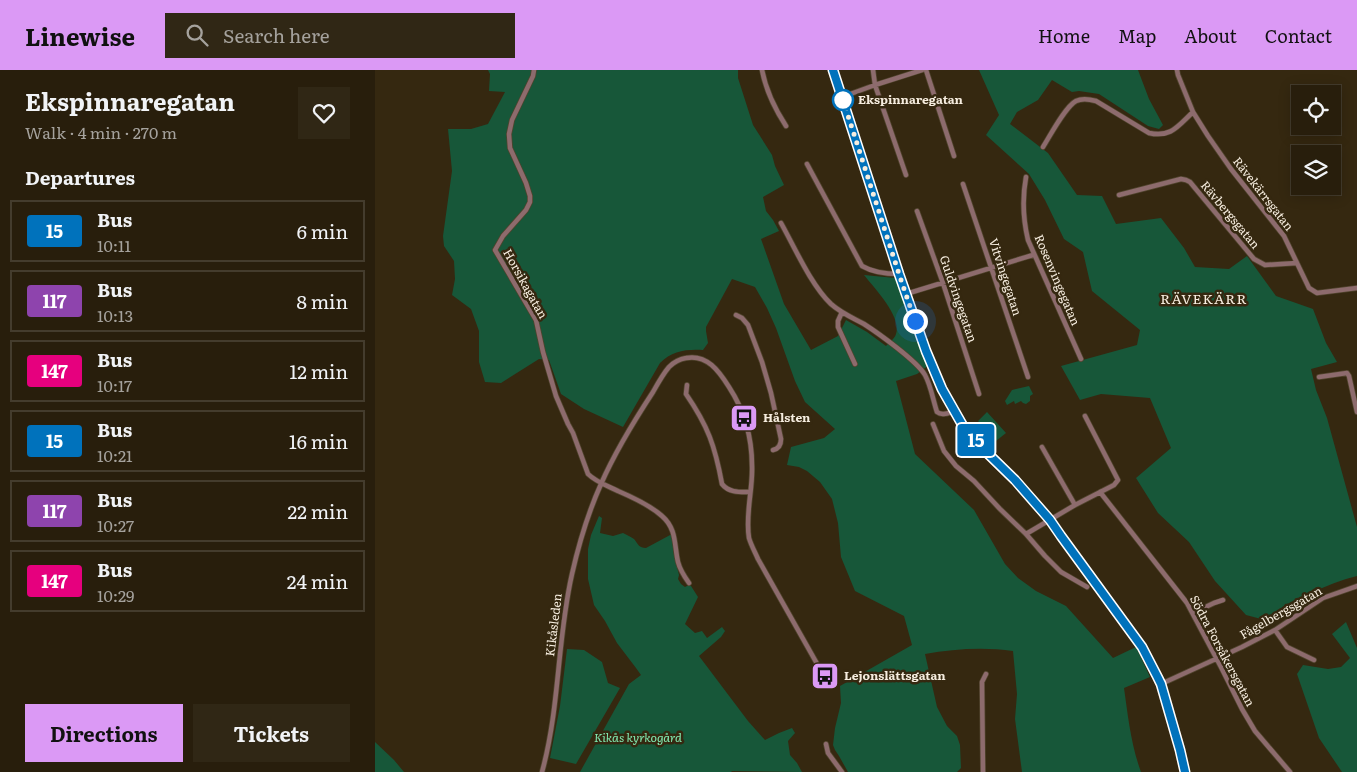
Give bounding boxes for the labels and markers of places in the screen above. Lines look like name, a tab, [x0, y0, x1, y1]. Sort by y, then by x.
marker: Ekspinnaregatan	[832, 89, 854, 111]
place label: Ekspinnaregatan	[858, 90, 964, 108]
bus stop icon: Hålsten	[729, 403, 759, 433]
place label: Hålsten	[763, 408, 811, 426]
bus stop icon: Lejonslättsgatan	[810, 661, 840, 691]
place label: Lejonslättsgatan	[844, 666, 946, 684]

